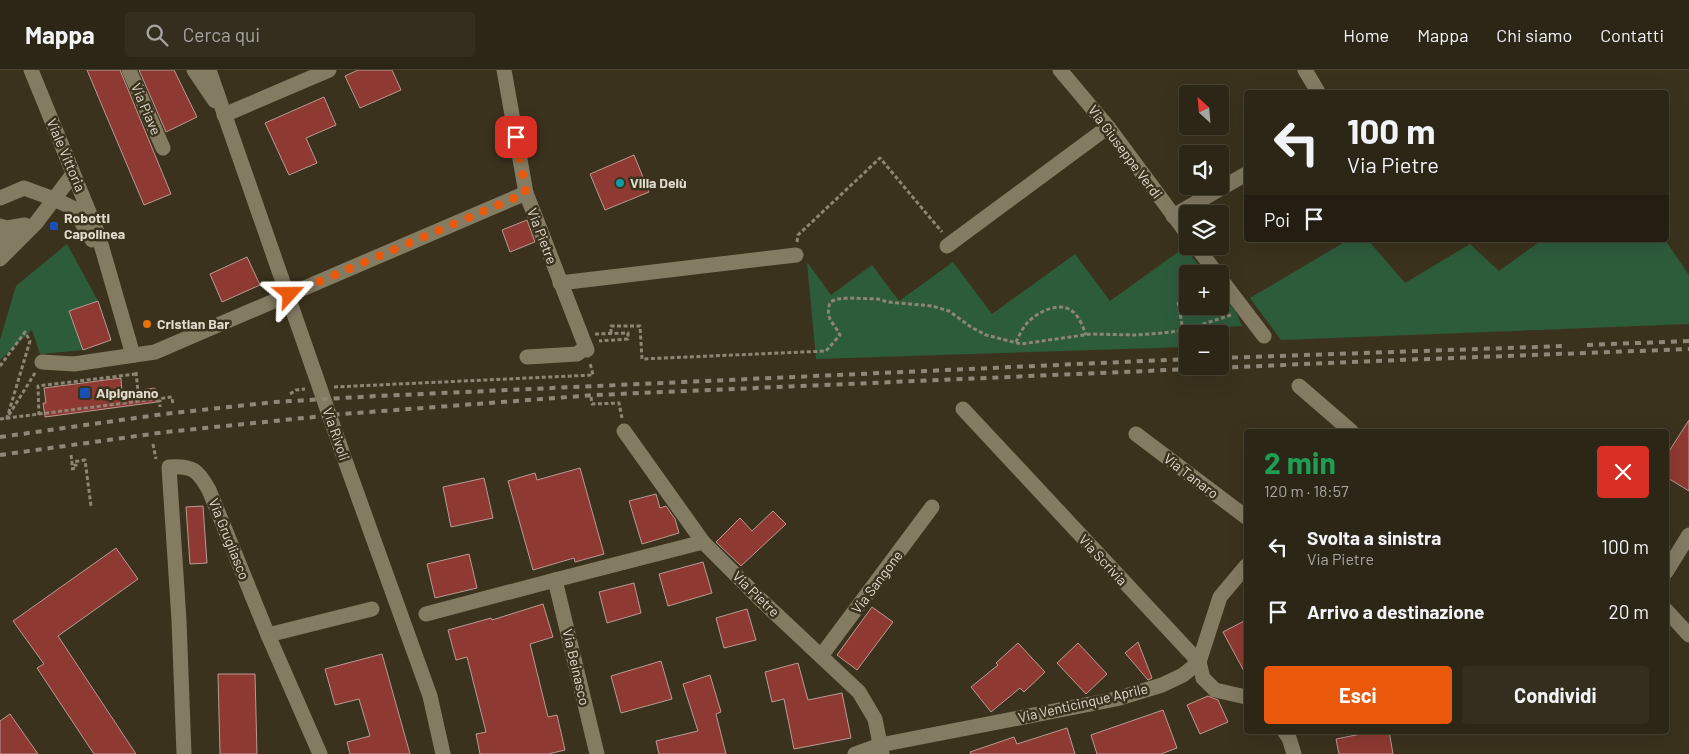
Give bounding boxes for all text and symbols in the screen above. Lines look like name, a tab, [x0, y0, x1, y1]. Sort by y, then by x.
search box	[125, 12, 475, 57]
text: Mappa	[25, 20, 95, 49]
icon: search	[143, 21, 171, 49]
text: Cerca qui	[183, 23, 260, 46]
text: Home	[1343, 24, 1389, 46]
text: Mappa	[1417, 24, 1468, 46]
text: Chi siamo	[1496, 24, 1572, 46]
text: Contatti	[1600, 24, 1664, 46]
street label: Via Piave	[128, 80, 165, 137]
north arrow	[1179, 85, 1229, 135]
map controls	[1179, 85, 1229, 375]
street label: Via Giuseppe Verdi	[1085, 102, 1166, 202]
text: 100 m	[1347, 109, 1436, 151]
icon: left	[1264, 110, 1329, 175]
street label: Viale Vittoria	[43, 116, 89, 194]
pin	[495, 116, 537, 158]
icon: arrive	[502, 123, 530, 151]
button: sound	[1179, 145, 1229, 195]
text: Via Pietre	[1347, 151, 1439, 177]
place label: Villa Delù	[630, 174, 687, 191]
marker: Villa Delù	[614, 177, 626, 189]
street label: Via Pietre	[524, 205, 561, 266]
button: layers	[1179, 205, 1229, 255]
icon: arrive	[1300, 205, 1328, 233]
text: Poi	[1264, 208, 1290, 231]
place label: Robotti Capolinea	[64, 209, 125, 242]
marker: Robotti Capolinea	[48, 220, 60, 232]
button: +	[1179, 265, 1229, 315]
position arrow	[263, 267, 315, 319]
place label: Cristian Bar	[157, 315, 230, 332]
marker: Cristian Bar	[141, 318, 153, 330]
button: −	[1179, 325, 1229, 375]
place label: Alpignano	[96, 384, 159, 401]
marker: Alpignano	[78, 386, 92, 400]
street label: Via Rivoli	[320, 405, 353, 462]
text: 2 min	[1264, 444, 1336, 480]
button: close	[1597, 446, 1649, 498]
street label: Via Tanaro	[1161, 450, 1222, 502]
text: 120 m · 18:57	[1264, 481, 1349, 500]
street label: Via Grugliasco	[205, 496, 253, 582]
text: Svolta a sinistra	[1307, 526, 1441, 549]
street label: Via Scrivia	[1076, 531, 1131, 589]
icon: left	[1264, 533, 1292, 561]
text: 100 m	[1601, 535, 1649, 558]
street label: Via Sangone	[847, 547, 906, 617]
text: Via Pietre	[1307, 549, 1374, 568]
street label: Via Pietre	[729, 567, 783, 620]
icon: arrive	[1264, 598, 1292, 626]
text: Arrivo a destinazione	[1307, 600, 1485, 623]
text: 20 m	[1609, 600, 1649, 623]
street label: Via Beinasco	[559, 627, 594, 707]
button: Esci	[1264, 666, 1452, 724]
button: Condividi	[1462, 666, 1649, 724]
street label: Via Venticinque Aprile	[1016, 679, 1149, 726]

